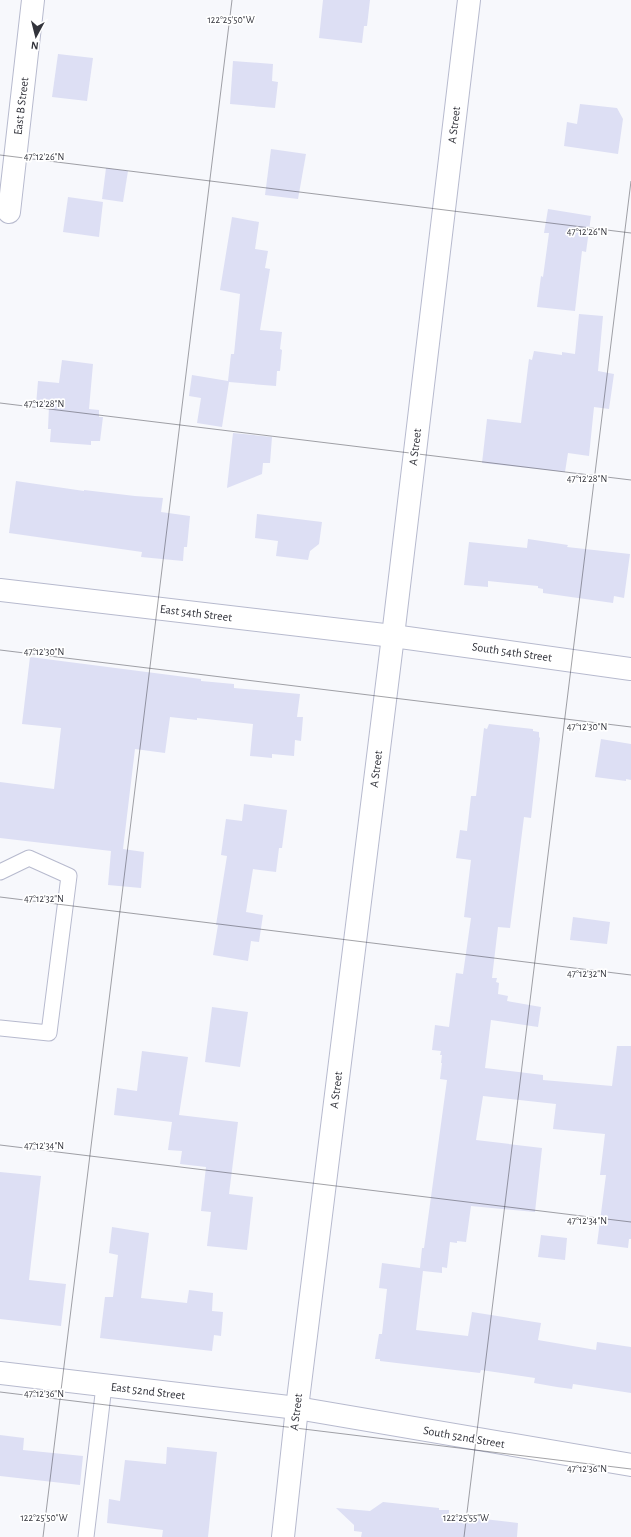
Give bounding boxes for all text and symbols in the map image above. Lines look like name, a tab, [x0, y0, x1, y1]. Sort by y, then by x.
text: 122°25'50"W	[207, 15, 255, 25]
north arrow	[16, 16, 56, 56]
text: N	[30, 40, 39, 51]
street label: East B Street	[12, 76, 31, 136]
street label: A Street	[446, 106, 462, 144]
text: 47°12'26"N	[24, 152, 64, 162]
text: 47°12'26"N	[567, 227, 607, 237]
text: 47°12'28"N	[24, 399, 64, 409]
street label: A Street	[407, 428, 423, 466]
text: 47°12'28"N	[567, 474, 607, 484]
street label: East 54th Street	[159, 603, 233, 623]
street label: South 54th Street	[471, 640, 553, 664]
text: 47°12'30"N	[24, 647, 64, 657]
text: 47°12'30"N	[567, 722, 607, 732]
street label: A Street	[368, 750, 384, 788]
text: 47°12'32"N	[24, 894, 64, 904]
text: 47°12'32"N	[567, 969, 607, 979]
street label: A Street	[328, 1071, 344, 1109]
text: 47°12'34"N	[24, 1141, 64, 1151]
text: 47°12'34"N	[567, 1216, 607, 1226]
street label: East 52nd Street	[110, 1381, 186, 1402]
text: 47°12'36"N	[24, 1389, 64, 1399]
street label: A Street	[288, 1393, 304, 1431]
street label: South 52nd Street	[422, 1424, 506, 1450]
text: 47°12'36"N	[567, 1464, 607, 1474]
text: 122°25'50"W	[20, 1513, 68, 1523]
text: 122°25'55"W	[443, 1513, 489, 1523]

